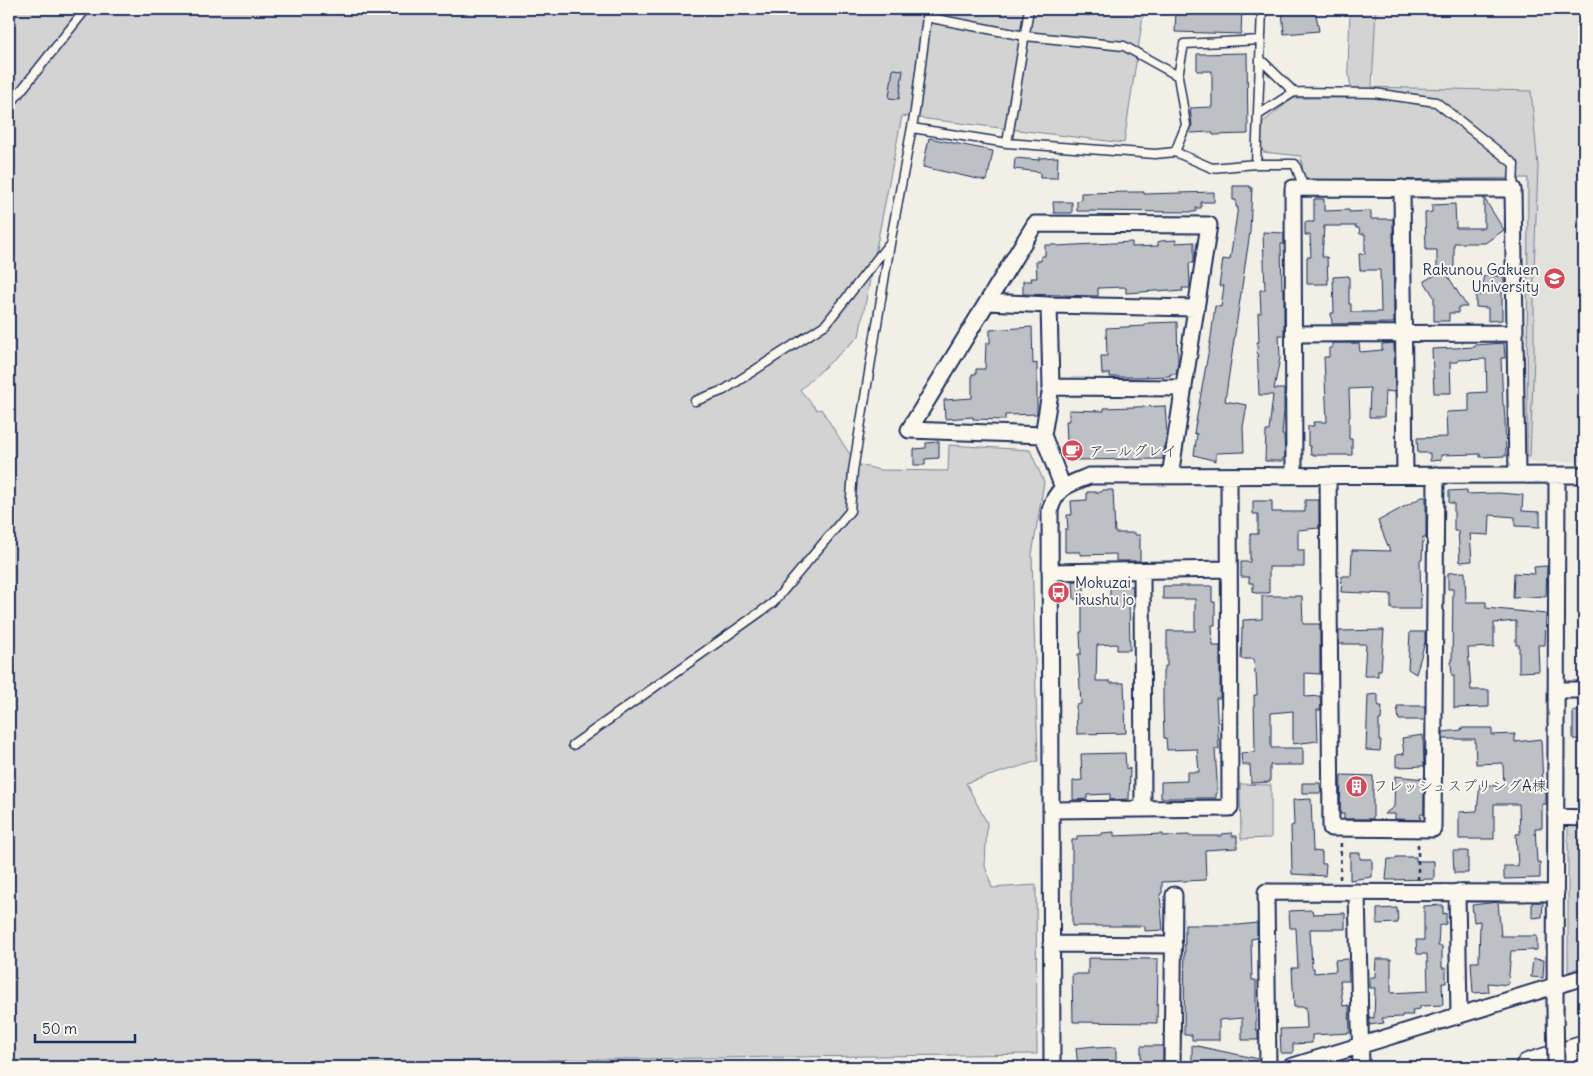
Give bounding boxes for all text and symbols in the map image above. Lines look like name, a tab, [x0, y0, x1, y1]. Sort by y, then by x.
place label: Rakunou Gakuen University	[1423, 260, 1539, 296]
school or university icon: Rakunou Gakuen University	[1543, 267, 1567, 291]
cafe icon: アールグレイ	[1061, 439, 1085, 463]
place label: アールグレイ	[1089, 441, 1177, 460]
place label: Mokuzai ikushu jo	[1075, 573, 1134, 609]
bus stop icon: Mokuzai ikushu jo	[1047, 580, 1071, 604]
building icon: フレッシュスプリングA棟	[1345, 774, 1369, 798]
place label: フレッシュスプリングA棟	[1373, 776, 1547, 795]
scale bar	[35, 1011, 135, 1043]
text: 50 m	[42, 1019, 77, 1038]

